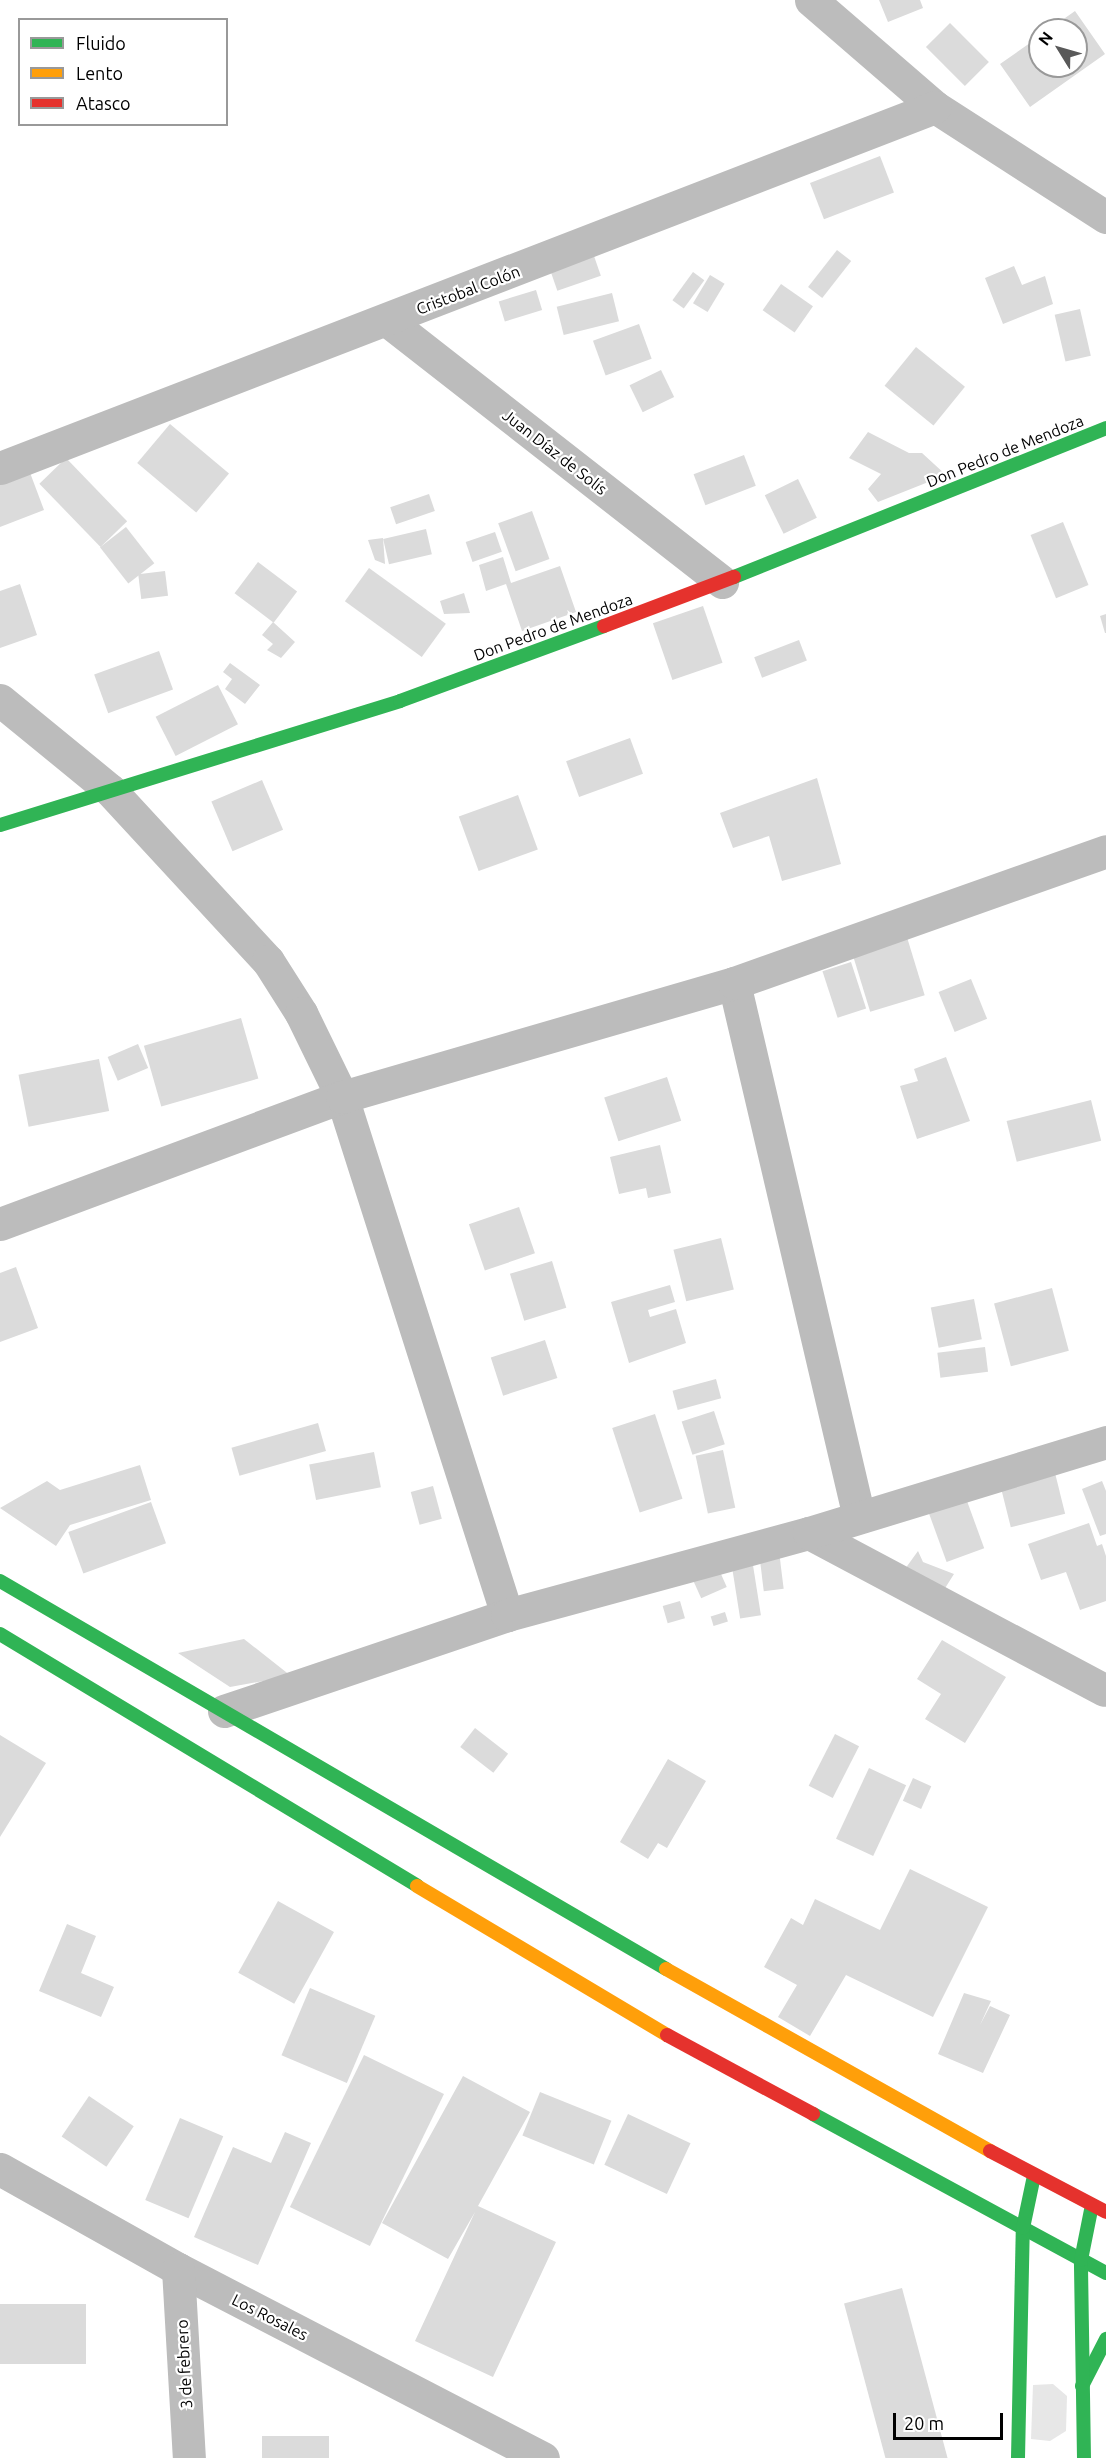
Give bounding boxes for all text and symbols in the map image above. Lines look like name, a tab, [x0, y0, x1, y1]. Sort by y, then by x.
legend	[18, 18, 228, 126]
north arrow	[1028, 18, 1088, 78]
text: N	[1034, 28, 1056, 49]
text: Fluido	[76, 33, 126, 53]
text: Lento	[76, 63, 123, 83]
text: Atasco	[76, 93, 131, 113]
street label: Cristobal Colón	[413, 261, 523, 319]
street label: Juan Díaz de Solís	[499, 405, 611, 499]
street label: Don Pedro de Mendoza	[924, 411, 1086, 491]
street label: Don Pedro de Mendoza	[471, 589, 635, 665]
street label: Los Rosales	[229, 2290, 311, 2344]
street label: 3 de febrero	[172, 2319, 196, 2409]
scale bar	[896, 2401, 1006, 2439]
text: 20 m	[904, 2413, 944, 2433]

